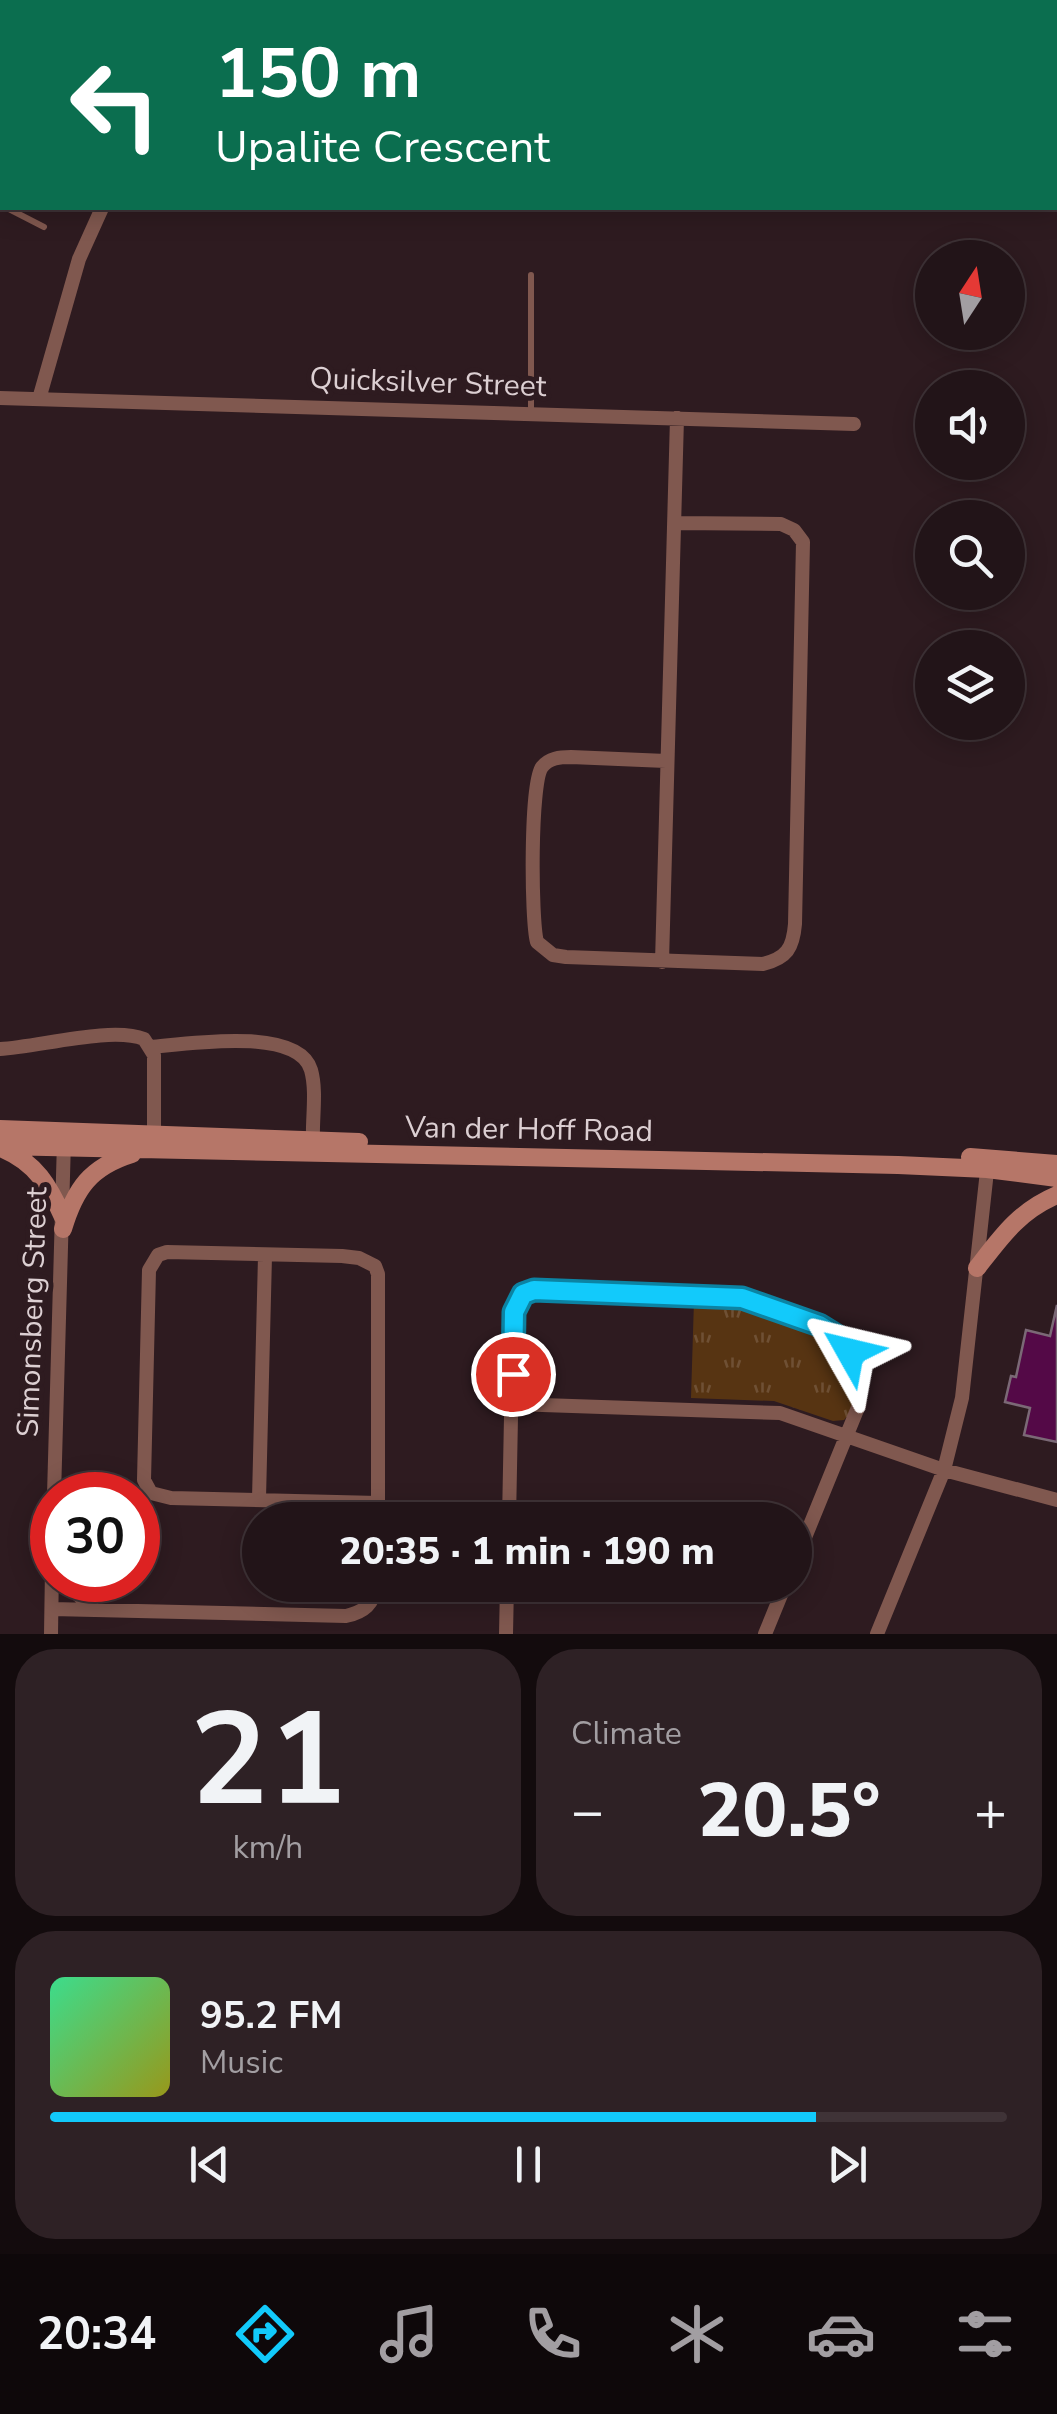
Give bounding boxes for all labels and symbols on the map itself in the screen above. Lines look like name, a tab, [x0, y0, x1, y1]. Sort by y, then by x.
north arrow	[915, 240, 1025, 350]
street label: Quicksilver Street	[309, 358, 548, 407]
street label: Van der Hoff Road	[404, 1107, 653, 1152]
street label: Simonsberg Street	[8, 1186, 57, 1438]
position arrow	[798, 1300, 902, 1404]
pin	[471, 1332, 556, 1417]
speed limit sign: 30	[30, 1472, 160, 1602]

